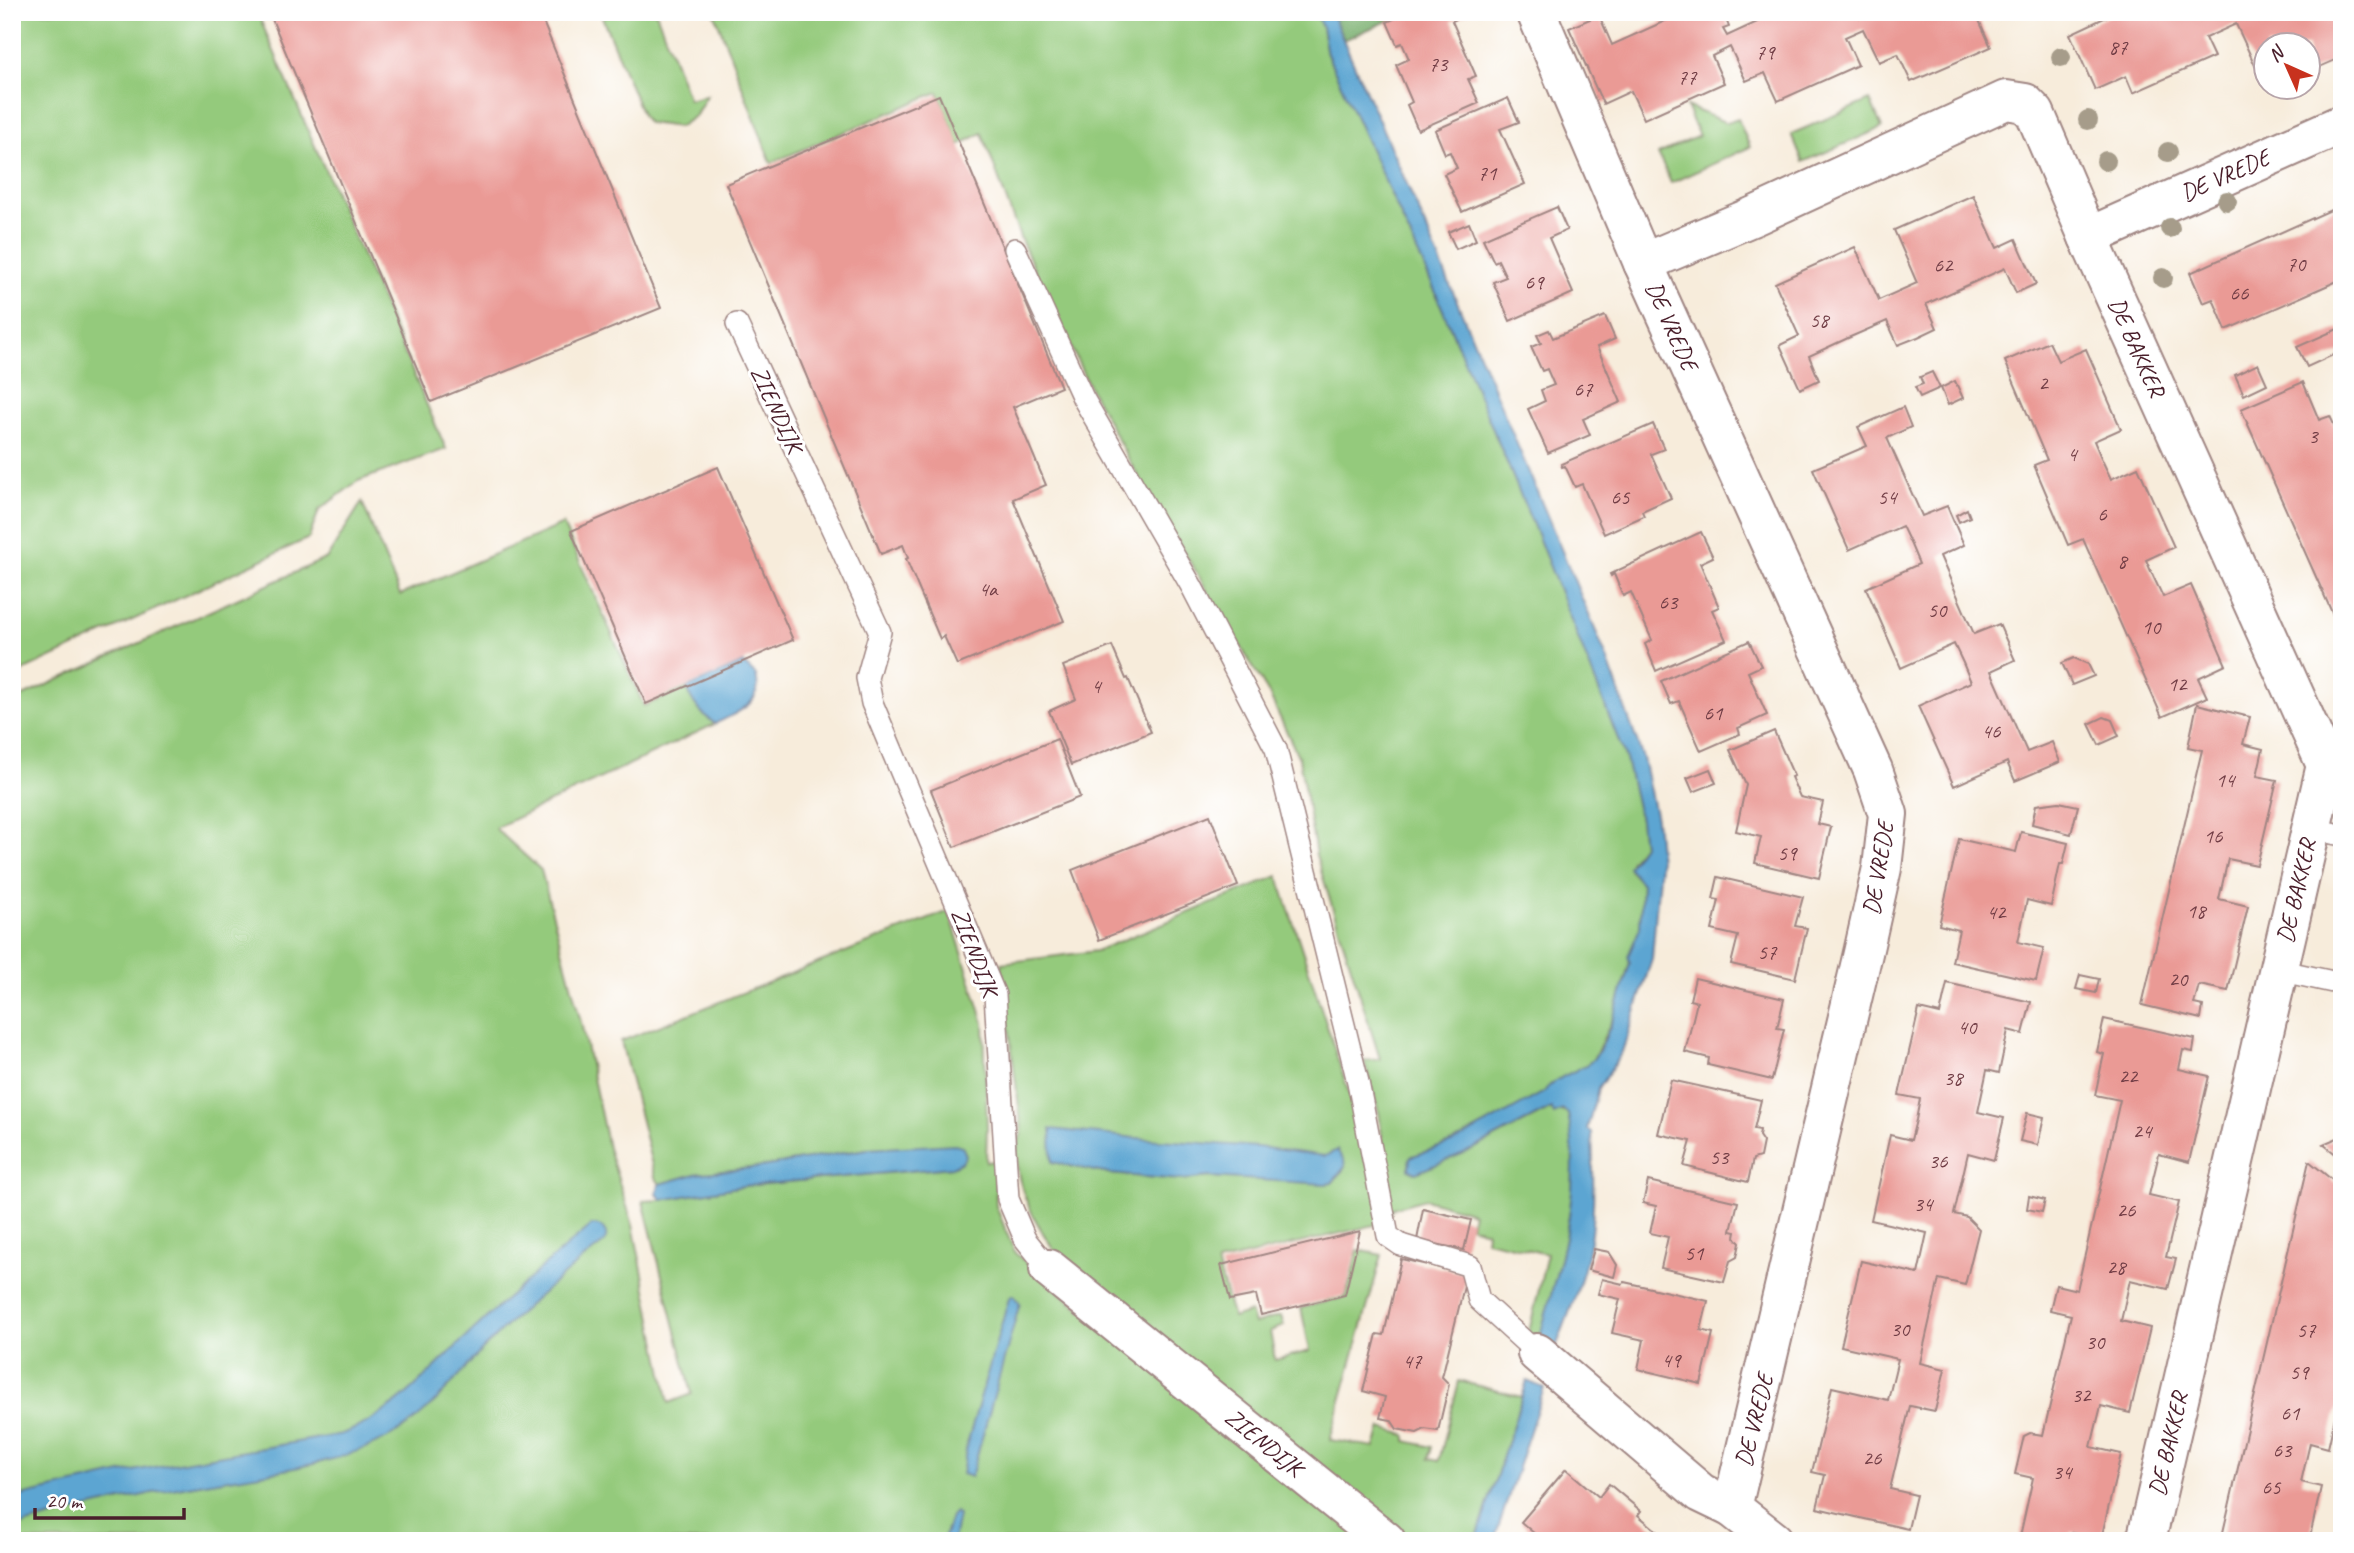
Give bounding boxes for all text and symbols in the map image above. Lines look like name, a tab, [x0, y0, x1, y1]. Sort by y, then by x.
north arrow	[2252, 32, 2322, 102]
house number: 87	[2109, 34, 2129, 60]
house number: 79	[1756, 39, 1776, 65]
text: N	[2263, 40, 2291, 67]
house number: 73	[1429, 51, 1449, 77]
house number: 77	[1678, 64, 1698, 90]
street label: DE VREDE	[2176, 141, 2277, 208]
house number: 71	[1478, 160, 1498, 186]
house number: 70	[2287, 251, 2307, 277]
house number: 62	[1934, 252, 1954, 278]
house number: 69	[1525, 269, 1545, 295]
street label: DE VREDE	[1639, 277, 1706, 378]
house number: 66	[2230, 280, 2249, 306]
street label: DE BAKKER	[2102, 293, 2173, 403]
house number: 58	[1810, 307, 1831, 333]
street label: ZIENDIJK	[744, 361, 812, 460]
house number: 2	[2038, 370, 2049, 396]
house number: 67	[1574, 376, 1594, 402]
house number: 3	[2308, 423, 2319, 449]
house number: 4	[2067, 441, 2079, 467]
house number: 65	[1611, 484, 1631, 510]
house number: 54	[1878, 484, 1899, 510]
house number: 6	[2097, 501, 2107, 527]
house number: 8	[2117, 548, 2129, 574]
house number: 4a	[979, 576, 999, 602]
house number: 63	[1659, 589, 1679, 615]
house number: 50	[1928, 597, 1948, 623]
house number: 10	[2142, 614, 2162, 640]
house number: 12	[2168, 671, 2188, 697]
house number: 4	[1091, 673, 1103, 699]
house number: 61	[1704, 700, 1724, 726]
house number: 46	[1982, 718, 2001, 744]
house number: 14	[2216, 767, 2237, 793]
street label: DE VREDE	[1856, 816, 1901, 917]
house number: 16	[2204, 823, 2223, 849]
street label: DE BAKKER	[2270, 835, 2323, 945]
house number: 59	[1778, 840, 1798, 866]
house number: 18	[2187, 898, 2208, 924]
house number: 42	[1987, 899, 2007, 925]
street label: ZIENDIJK	[945, 904, 1007, 1004]
house number: 57	[1758, 939, 1778, 965]
house number: 20	[2169, 966, 2189, 992]
house number: 40	[1958, 1014, 1978, 1040]
house number: 22	[2119, 1063, 2139, 1089]
house number: 38	[1944, 1065, 1965, 1091]
house number: 24	[2133, 1118, 2154, 1144]
house number: 53	[1710, 1144, 1730, 1170]
house number: 36	[1929, 1148, 1948, 1174]
house number: 34	[1914, 1191, 1935, 1217]
house number: 26	[2117, 1197, 2136, 1223]
house number: 51	[1685, 1240, 1705, 1266]
house number: 28	[2107, 1254, 2128, 1280]
house number: 30	[1891, 1316, 1911, 1342]
house number: 57	[2297, 1317, 2317, 1343]
house number: 30	[2086, 1329, 2106, 1355]
house number: 49	[1662, 1347, 1682, 1373]
house number: 47	[1403, 1348, 1423, 1374]
house number: 59	[2290, 1359, 2310, 1385]
street label: DE VREDE	[1728, 1368, 1781, 1469]
house number: 32	[2072, 1382, 2092, 1408]
street label: DE BAKKER	[2142, 1388, 2195, 1498]
house number: 61	[2281, 1400, 2301, 1426]
street label: ZIENDIJK	[1219, 1402, 1312, 1485]
house number: 63	[2273, 1437, 2293, 1463]
house number: 26	[1863, 1445, 1882, 1471]
house number: 34	[2053, 1459, 2074, 1485]
house number: 65	[2262, 1474, 2282, 1500]
scale bar	[35, 1476, 184, 1520]
text: 20 m	[46, 1488, 84, 1514]

